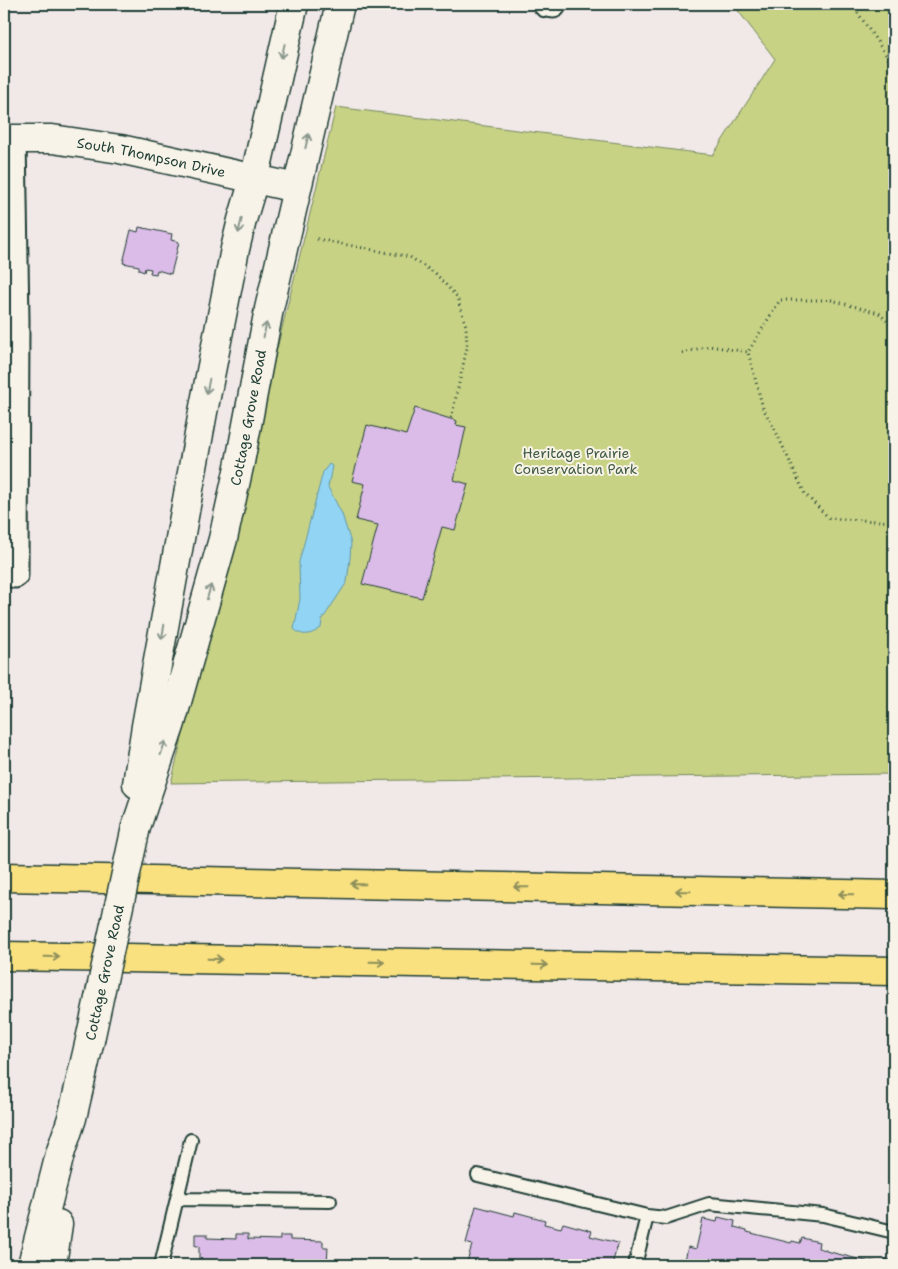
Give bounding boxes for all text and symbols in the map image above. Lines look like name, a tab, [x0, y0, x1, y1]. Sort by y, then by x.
one-way arrow	[278, 43, 287, 59]
one-way arrow	[303, 133, 312, 149]
street label: South Thompson Drive	[76, 134, 227, 181]
one-way arrow	[235, 218, 244, 234]
one-way arrow	[261, 323, 270, 339]
street label: Cottage Grove Road	[226, 348, 270, 487]
one-way arrow	[203, 377, 212, 393]
park label: Heritage Prairie Conservation Park	[514, 444, 638, 478]
one-way arrow	[205, 584, 215, 600]
one-way arrow	[158, 623, 167, 639]
one-way arrow	[158, 740, 168, 756]
one-way arrow	[350, 879, 366, 889]
one-way arrow	[513, 883, 529, 892]
one-way arrow	[675, 886, 692, 896]
one-way arrow	[838, 889, 854, 899]
street label: Cottage Grove Road	[81, 903, 128, 1042]
one-way arrow	[44, 952, 60, 962]
one-way arrow	[207, 955, 223, 964]
one-way arrow	[369, 957, 385, 967]
one-way arrow	[532, 960, 548, 970]

